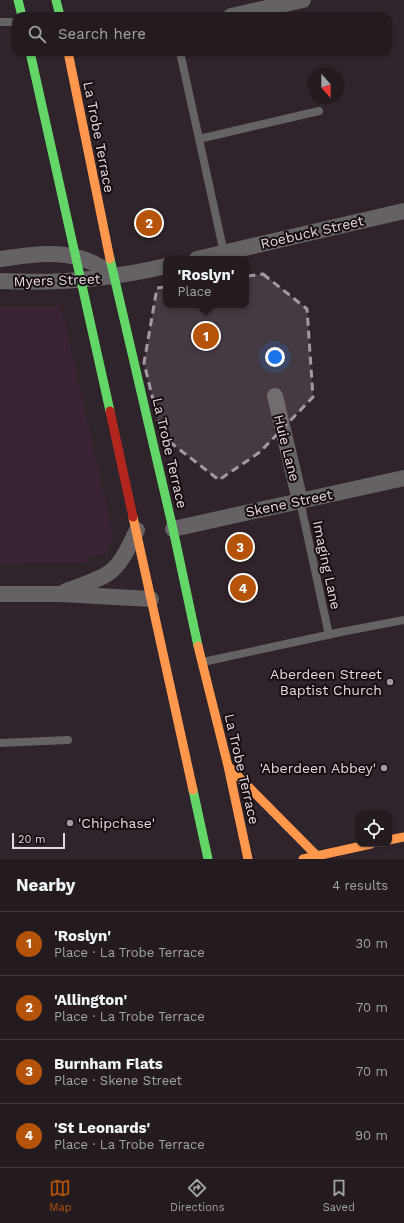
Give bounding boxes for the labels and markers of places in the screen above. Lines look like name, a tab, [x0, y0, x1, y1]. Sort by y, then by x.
pin: 2	[136, 208, 162, 238]
pin: 1	[193, 321, 219, 351]
pin: 3	[227, 532, 253, 562]
pin: 4	[230, 573, 256, 603]
place label: Aberdeen Street Baptist Church	[270, 666, 382, 698]
marker: Aberdeen Street Baptist Church	[385, 677, 395, 687]
place label: 'Aberdeen Abbey'	[260, 760, 376, 776]
marker: 'Aberdeen Abbey'	[379, 763, 389, 773]
place label: 'Chipchase'	[78, 815, 155, 831]
marker: 'Chipchase'	[65, 818, 75, 828]

